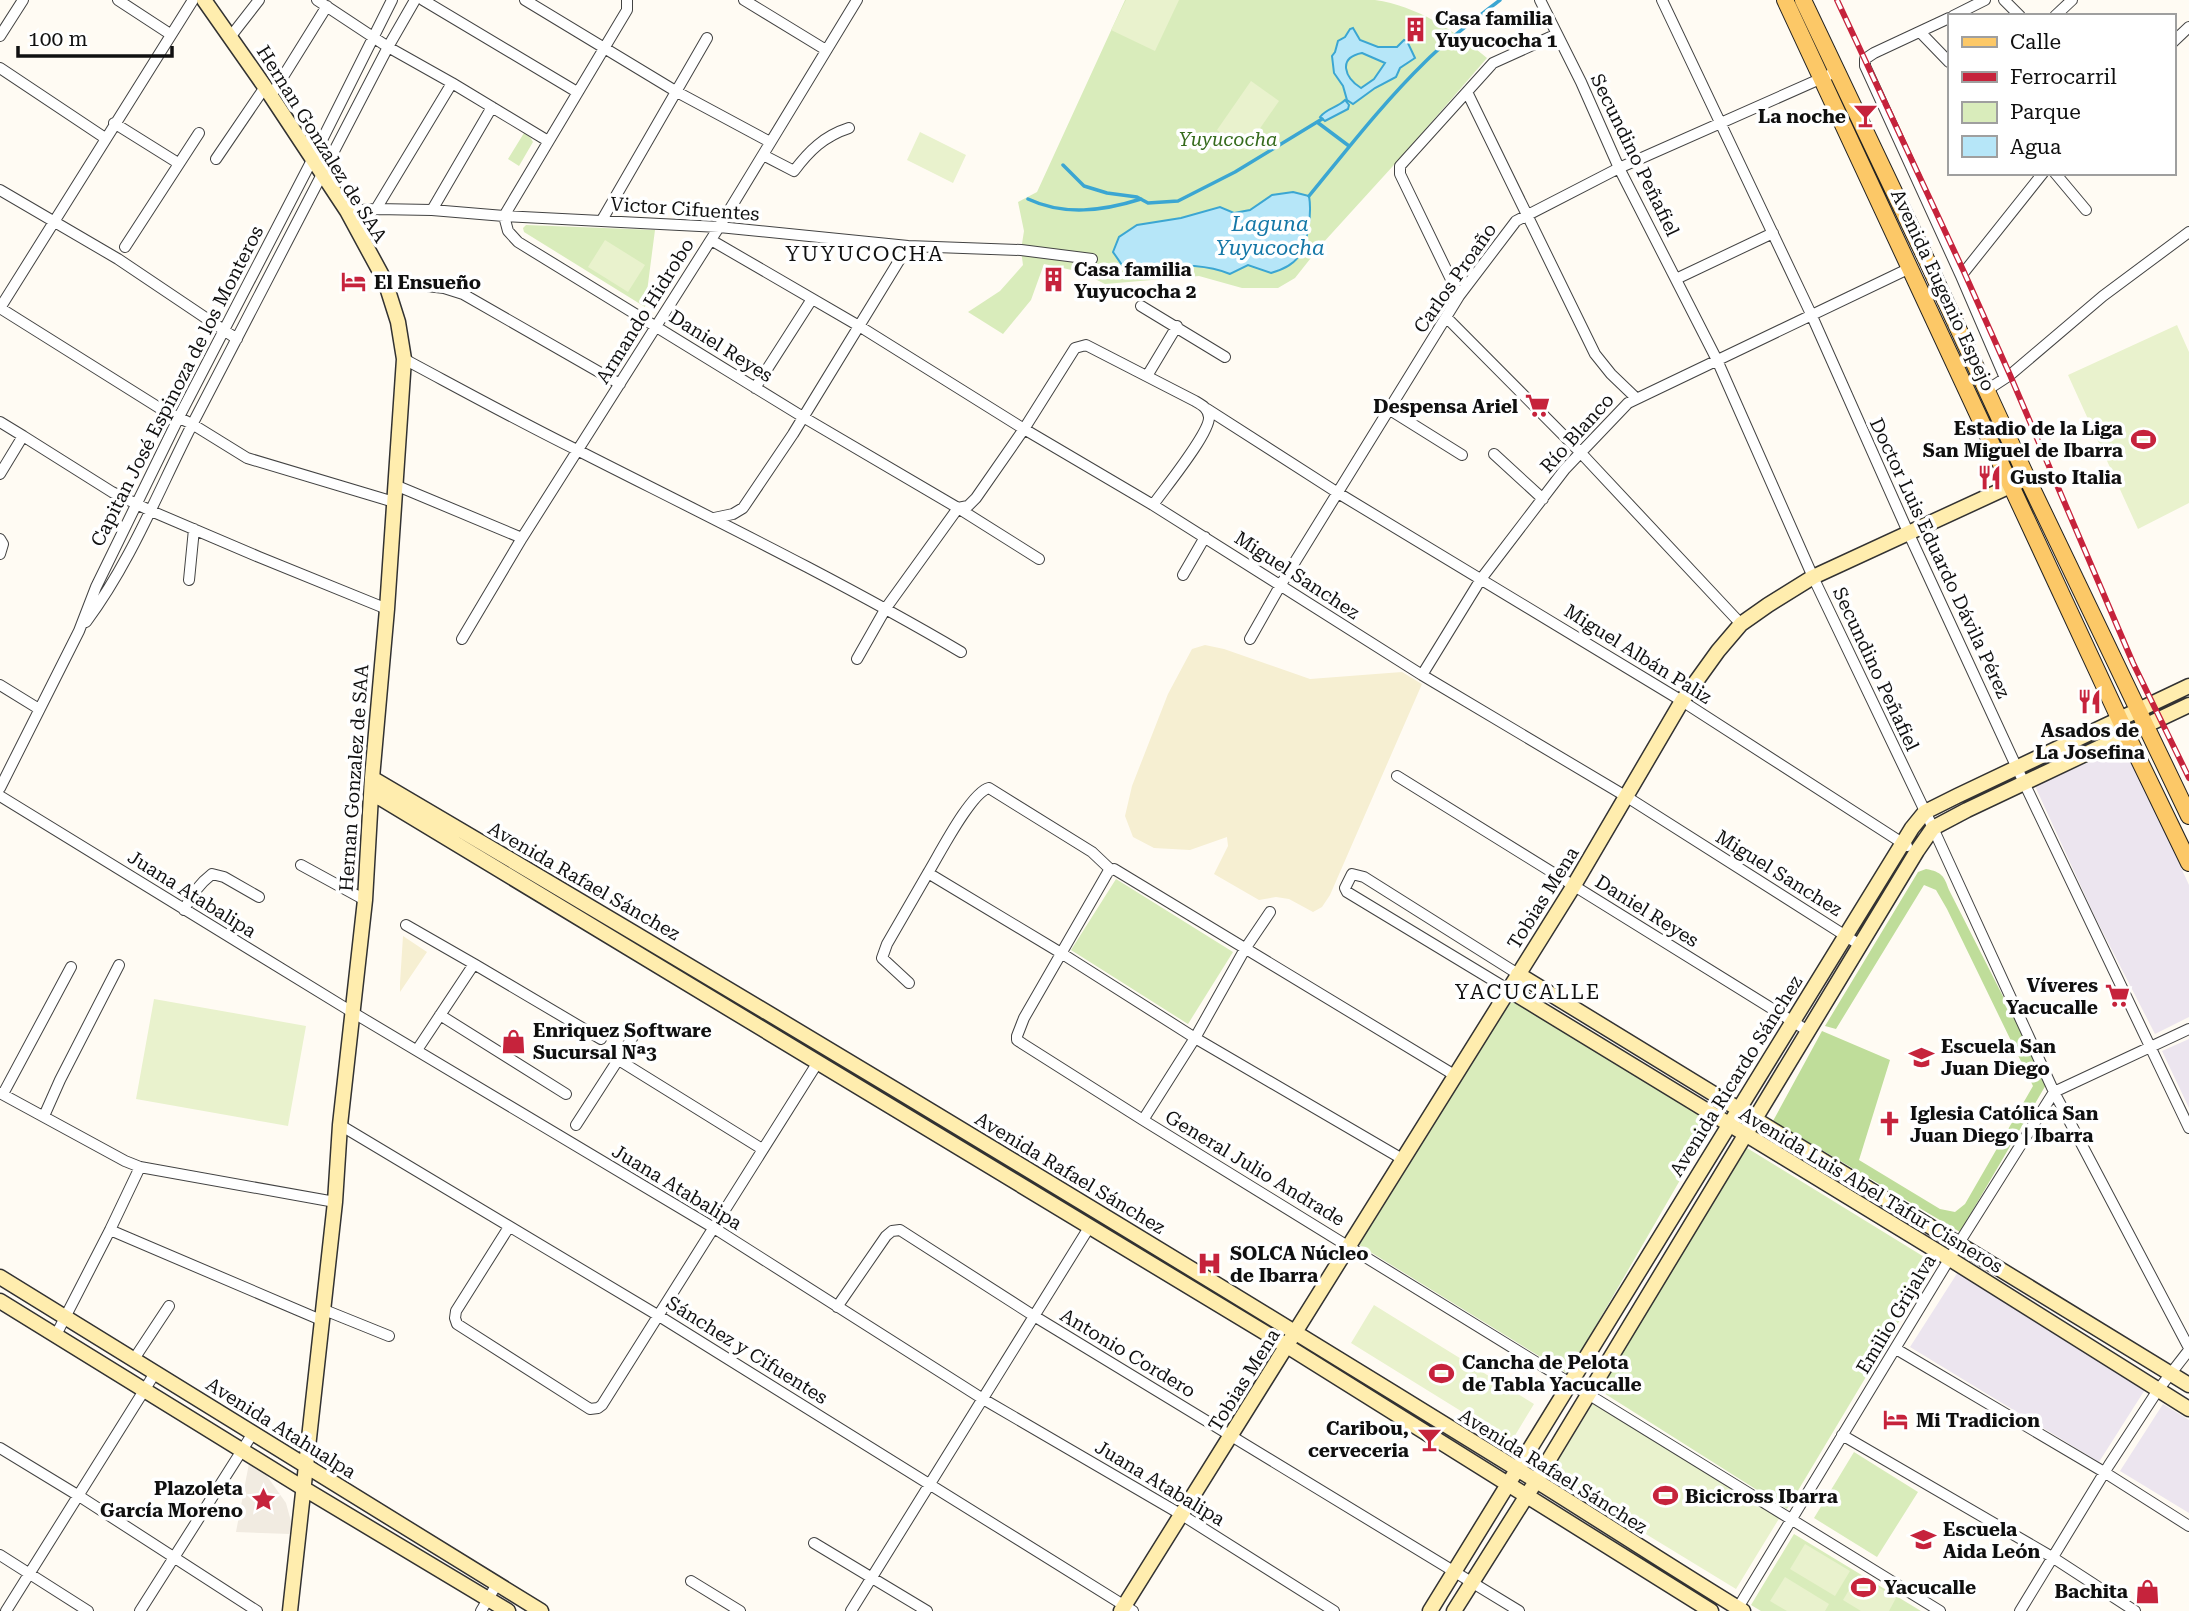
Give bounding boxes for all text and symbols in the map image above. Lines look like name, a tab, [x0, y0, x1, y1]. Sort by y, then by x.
place label: Casa familia Yuyucocha 1	[1435, 7, 1558, 52]
scale bar	[18, 14, 172, 58]
legend	[1948, 14, 2175, 175]
building icon: Casa familia Yuyucocha 1	[1401, 15, 1429, 43]
text: 100 m	[28, 27, 88, 51]
text: Calle	[2010, 30, 2061, 54]
street label: Hernan Gonzalez de SAA	[252, 41, 393, 247]
text: Ferrocarril	[2010, 65, 2117, 89]
street label: Secundino Peñafiel	[1586, 70, 1684, 240]
text: Parque	[2010, 100, 2081, 124]
bar icon: La noche	[1852, 102, 1880, 130]
place label: La noche	[1758, 105, 1846, 128]
park label: Yuyucocha	[1179, 128, 1277, 151]
text: Agua	[2010, 135, 2062, 159]
street label: Avenida Eugenio Espejo	[1886, 185, 2000, 395]
street label: Victor Cifuentes	[610, 192, 760, 226]
water label: Laguna Yuyucocha	[1215, 212, 1325, 260]
street label: Carlos Proaño	[1409, 219, 1501, 337]
street label: Capitan José Espinoza de los Monteros	[86, 222, 268, 550]
street label: Armando Hidrobo	[591, 234, 699, 388]
district label: YUYUCOCHA	[785, 242, 945, 266]
place label: Casa familia Yuyucocha 2	[1074, 258, 1196, 303]
building icon: Casa familia Yuyucocha 2	[1040, 266, 1068, 294]
hotel icon: El Ensueño	[340, 268, 368, 296]
place label: El Ensueño	[374, 271, 481, 294]
street label: Daniel Reyes	[665, 305, 777, 387]
street label: Río Blanco	[1535, 388, 1619, 478]
supermarket icon: Despensa Ariel	[1524, 392, 1552, 420]
place label: Despensa Ariel	[1373, 395, 1518, 418]
street label: Doctor Luis Eduardo Dávila Pérez	[1865, 414, 2015, 702]
place label: Estadio de la Liga San Miguel de Ibarra	[1923, 417, 2123, 462]
sports icon: Estadio de la Liga San Miguel de Ibarra	[2129, 425, 2157, 453]
restaurant icon: Gusto Italia	[1976, 463, 2004, 491]
place label: Gusto Italia	[2010, 466, 2122, 489]
street label: Miguel Sanchez	[1230, 526, 1364, 624]
street label: Secundino Peñafiel	[1828, 583, 1924, 755]
street label: Miguel Albán Paliz	[1560, 599, 1716, 709]
street label: Hernan Gonzalez de SAA	[335, 663, 373, 892]
restaurant icon: Asados de La Josefina	[2076, 688, 2104, 716]
place label: Asados de La Josefina	[2035, 719, 2145, 764]
street label: Avenida Rafael Sánchez	[484, 817, 684, 945]
street label: Miguel Sanchez	[1712, 825, 1846, 921]
street label: Tobias Mena	[1502, 842, 1584, 953]
street label: Juana Atabalipa	[123, 845, 261, 943]
street label: Daniel Reyes	[1591, 870, 1703, 952]
street label: Avenida Ricardo Sánchez	[1665, 971, 1807, 1181]
place label: Víveres Yacucalle	[2006, 974, 2098, 1019]
district label: YACUCALLE	[1455, 980, 1601, 1004]
supermarket icon: Víveres Yacucalle	[2104, 982, 2132, 1010]
place label: Enriquez Software Sucursal Nª3	[533, 1019, 712, 1064]
shop icon: Enriquez Software Sucursal Nª3	[499, 1027, 527, 1055]
place label: Escuela San Juan Diego	[1941, 1035, 2056, 1080]
school or university icon: Escuela San Juan Diego	[1907, 1043, 1935, 1071]
street label: Avenida Luis Abel Tafur Cisneros	[1735, 1102, 2007, 1278]
place label: Iglesia Católica San Juan Diego | Ibarra	[1910, 1102, 2099, 1147]
street label: General Julio Andrade	[1161, 1105, 1349, 1231]
street label: Avenida Rafael Sánchez	[971, 1107, 1169, 1239]
church icon: Iglesia Católica San Juan Diego | Ibarra	[1876, 1110, 1904, 1138]
street label: Juana Atabalipa	[608, 1139, 747, 1235]
place label: SOLCA Núcleo de Ibarra	[1230, 1242, 1369, 1287]
street label: Emilio Grijalva	[1851, 1249, 1941, 1378]
hospital icon: SOLCA Núcleo de Ibarra	[1196, 1250, 1224, 1278]
street label: Sánchez y Cifuentes	[662, 1291, 832, 1409]
street label: Antonio Cordero	[1056, 1304, 1200, 1402]
street label: Tobias Mena	[1203, 1324, 1285, 1435]
place label: Cancha de Pelota de Tabla Yacucalle	[1462, 1351, 1642, 1396]
sports icon: Cancha de Pelota de Tabla Yacucalle	[1428, 1359, 1456, 1387]
street label: Avenida Atahualpa	[202, 1373, 361, 1484]
street label: Avenida Rafael Sánchez	[1455, 1404, 1651, 1538]
hotel icon: Mi Tradicion	[1882, 1406, 1910, 1434]
place label: Mi Tradicion	[1916, 1409, 2040, 1432]
place label: Caribou, cerveceria	[1308, 1417, 1409, 1462]
bar icon: Caribou, cerveceria	[1415, 1425, 1443, 1453]
street label: Juana Atabalipa	[1091, 1435, 1230, 1531]
place label: Plazoleta García Moreno	[100, 1477, 243, 1522]
sports icon: Bicicross Ibarra	[1651, 1482, 1679, 1510]
place icon: Plazoleta García Moreno	[249, 1485, 277, 1513]
place label: Bicicross Ibarra	[1685, 1485, 1838, 1508]
place label: Escuela Aida León	[1943, 1518, 2040, 1563]
school or university icon: Escuela Aida León	[1909, 1526, 1937, 1554]
sports icon: Yacucalle	[1850, 1573, 1878, 1601]
place label: Yacucalle	[1884, 1576, 1976, 1599]
shop icon: Bachita	[2134, 1577, 2162, 1605]
place label: Bachita	[2054, 1580, 2128, 1603]

